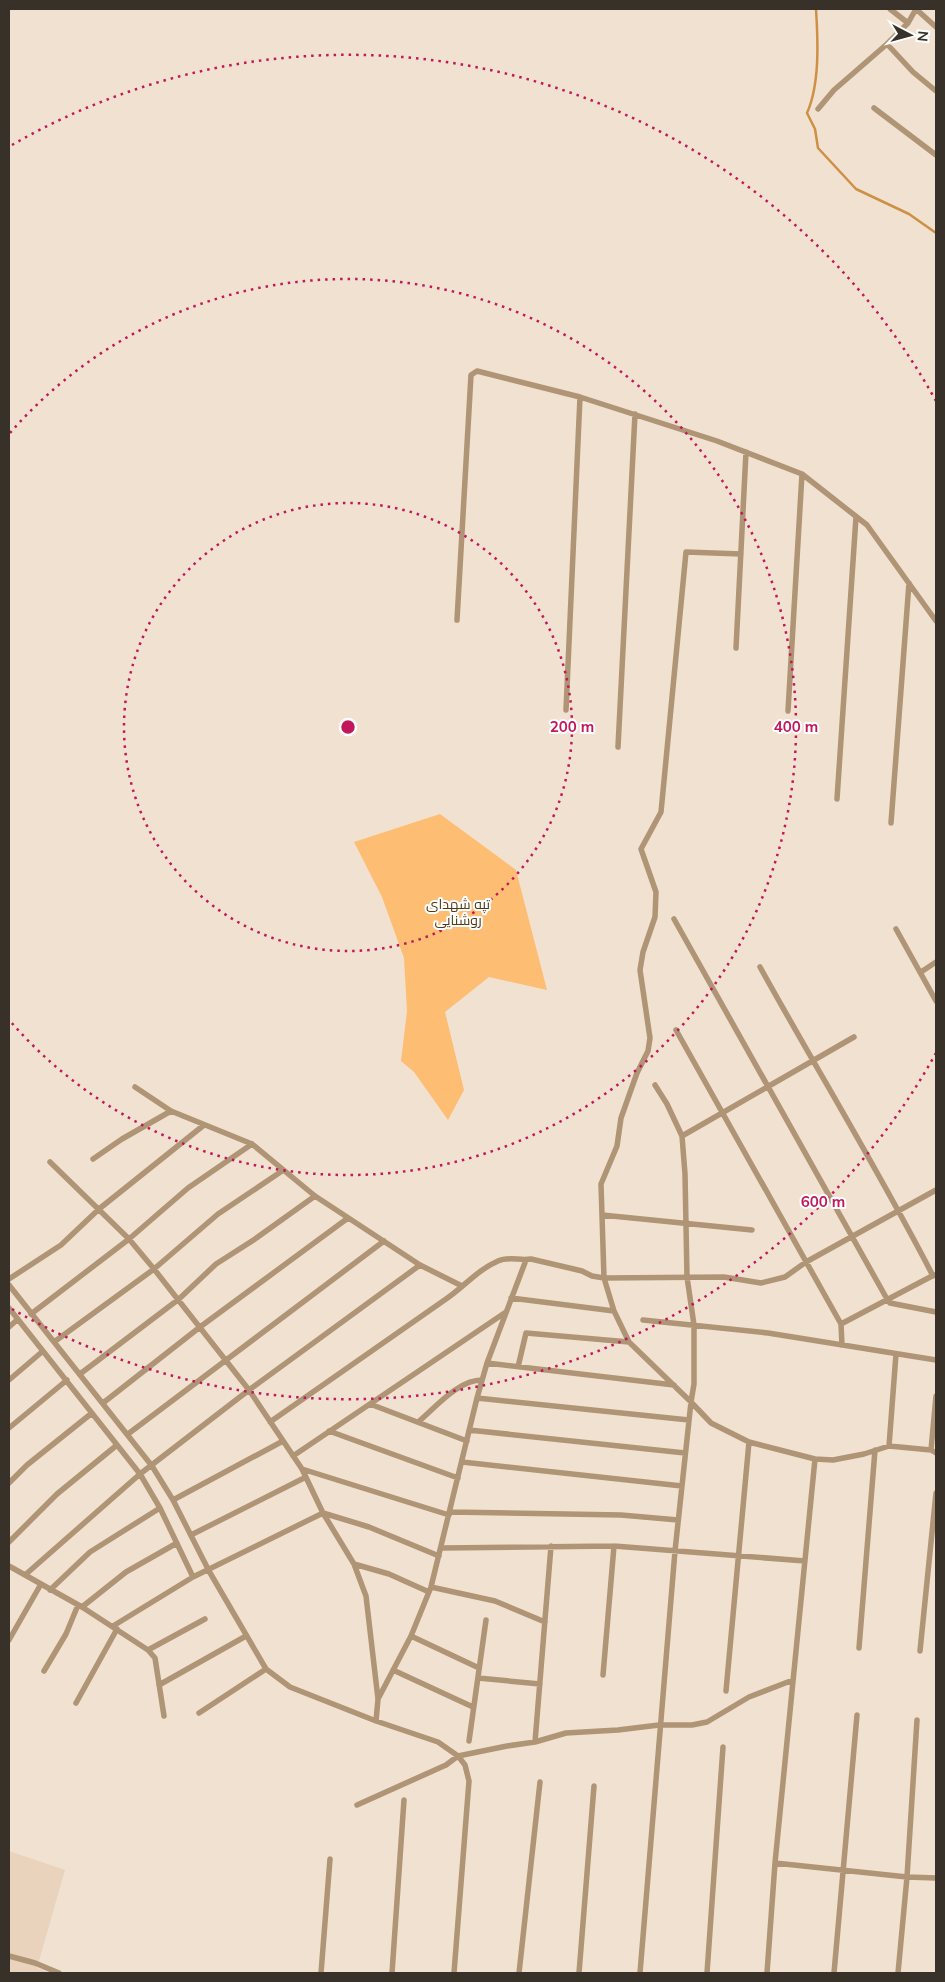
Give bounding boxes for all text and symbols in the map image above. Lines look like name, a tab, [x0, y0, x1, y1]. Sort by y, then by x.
north arrow	[885, 10, 935, 60]
text: N	[913, 30, 932, 43]
text: 200 m	[550, 717, 594, 736]
text: 400 m	[774, 717, 818, 736]
centre of rings	[339, 718, 357, 736]
park label: تپه شهدای روشنایی	[426, 895, 490, 929]
text: 600 m	[801, 1192, 845, 1211]

